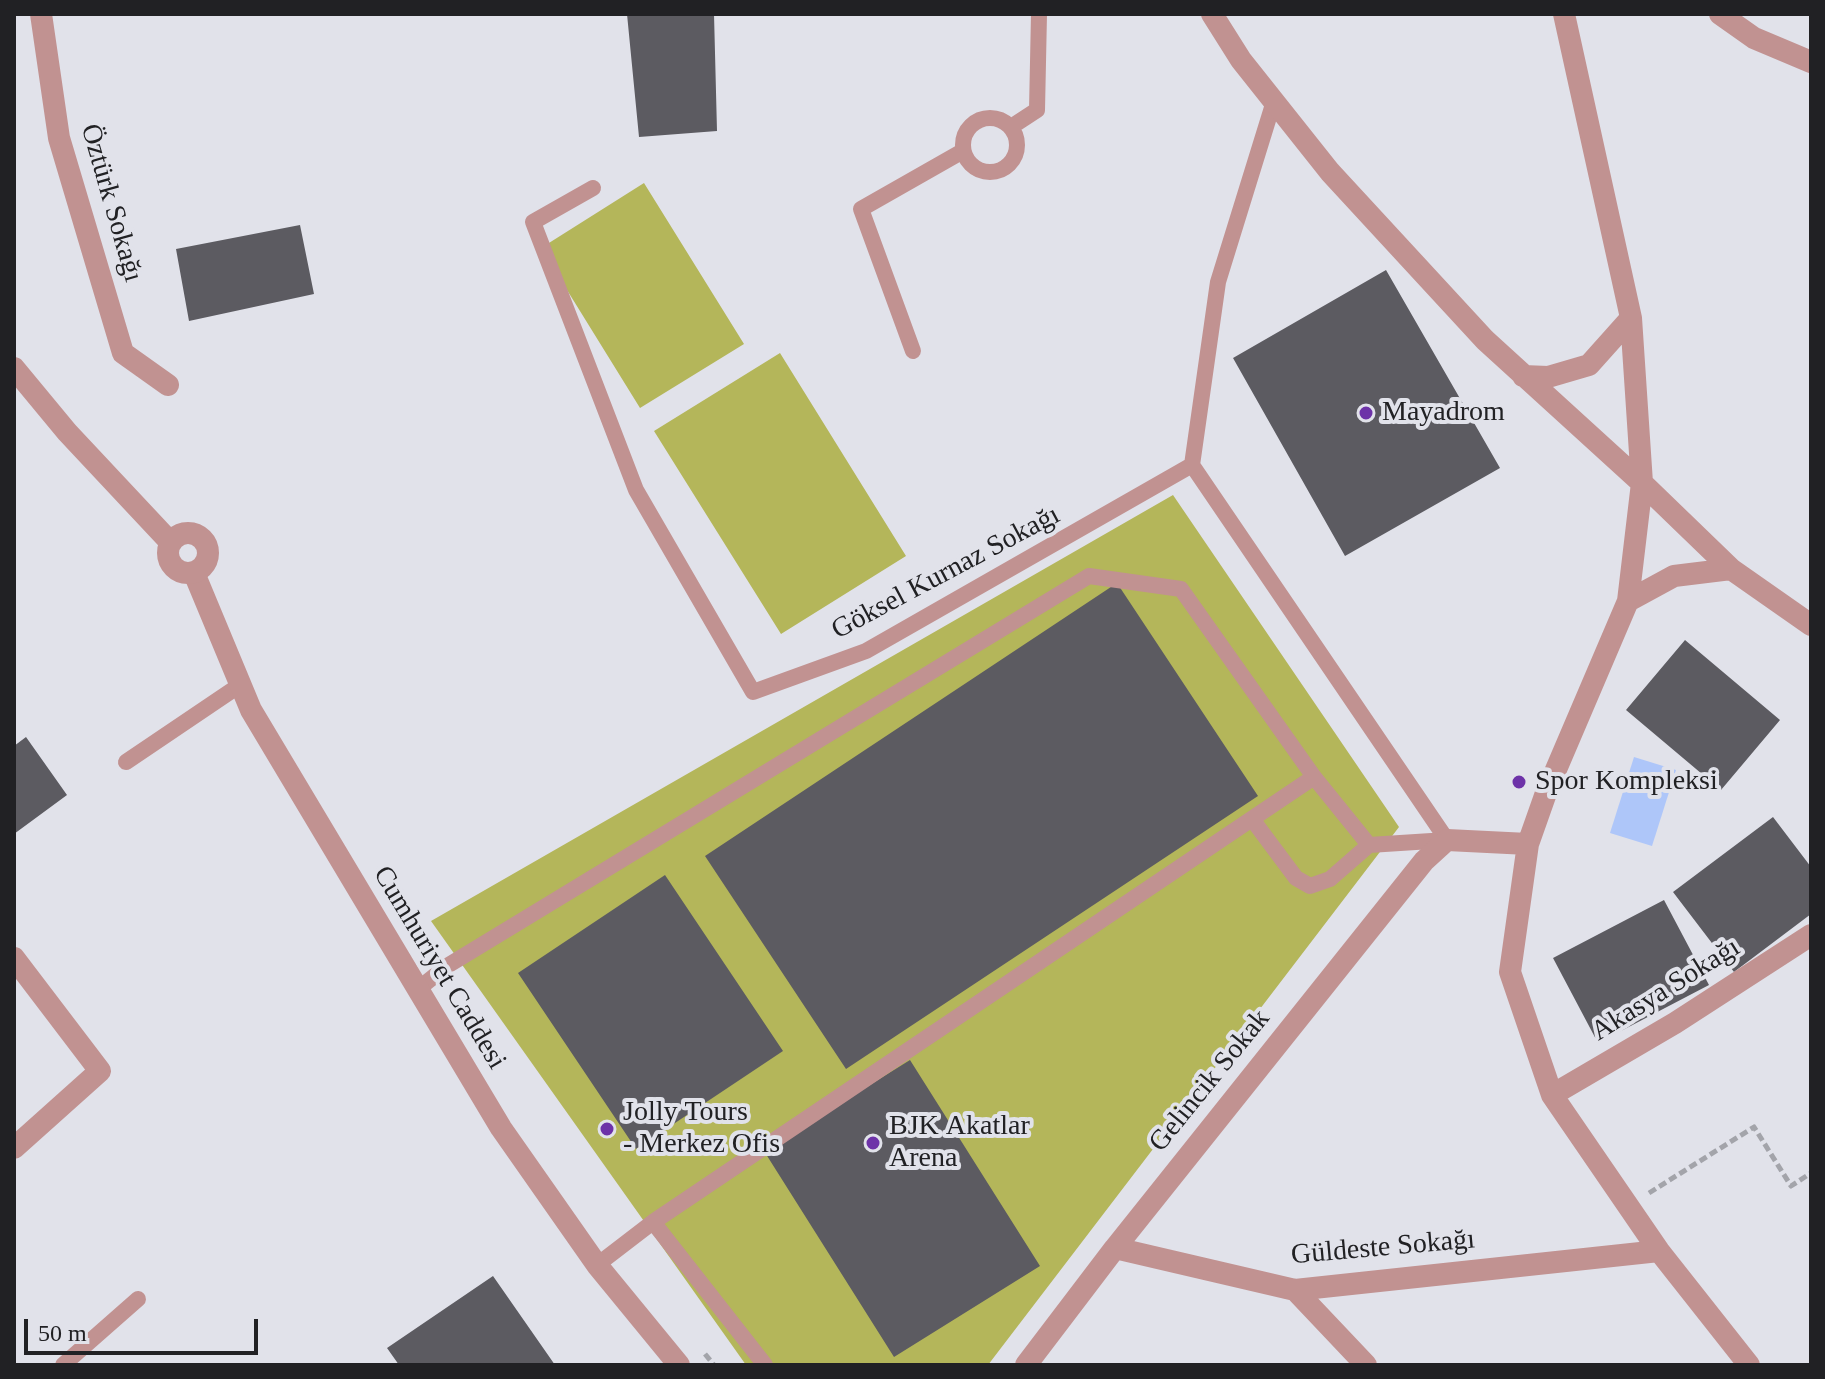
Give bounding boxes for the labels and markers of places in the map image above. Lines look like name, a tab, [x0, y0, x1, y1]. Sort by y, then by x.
place label: Mayadrom	[1382, 396, 1505, 430]
marker: Mayadrom	[1357, 404, 1375, 422]
place label: Spor Kompleksi	[1535, 765, 1718, 799]
marker: Spor Kompleksi	[1510, 773, 1528, 791]
place label: Jolly Tours - Merkez Ofis	[623, 1096, 780, 1162]
place label: BJK Akatlar Arena	[889, 1110, 1030, 1176]
marker: Jolly Tours - Merkez Ofis	[598, 1120, 616, 1138]
marker: BJK Akatlar Arena	[864, 1134, 882, 1152]

